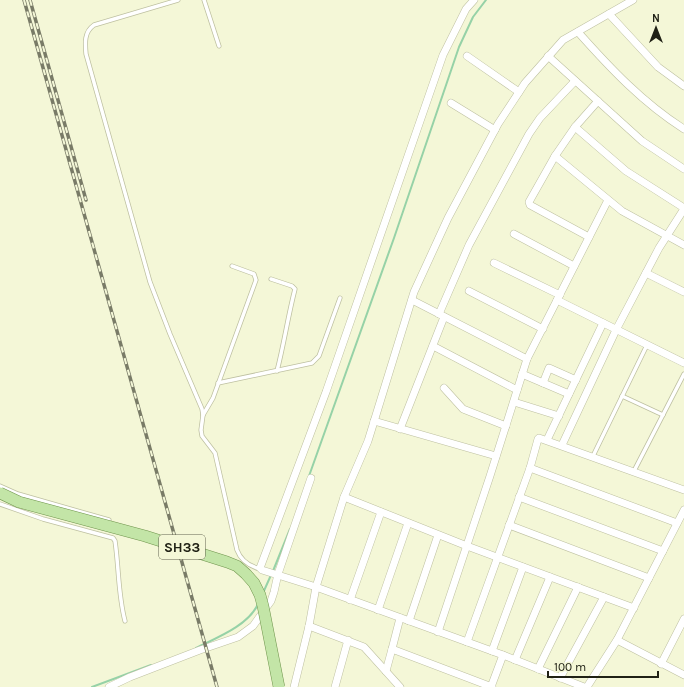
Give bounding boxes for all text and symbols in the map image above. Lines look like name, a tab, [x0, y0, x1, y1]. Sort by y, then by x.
north arrow	[636, 8, 676, 48]
text: N	[652, 12, 660, 25]
road number: SH33	[159, 535, 205, 559]
scale bar	[548, 653, 658, 679]
text: 100 m	[554, 660, 586, 674]

